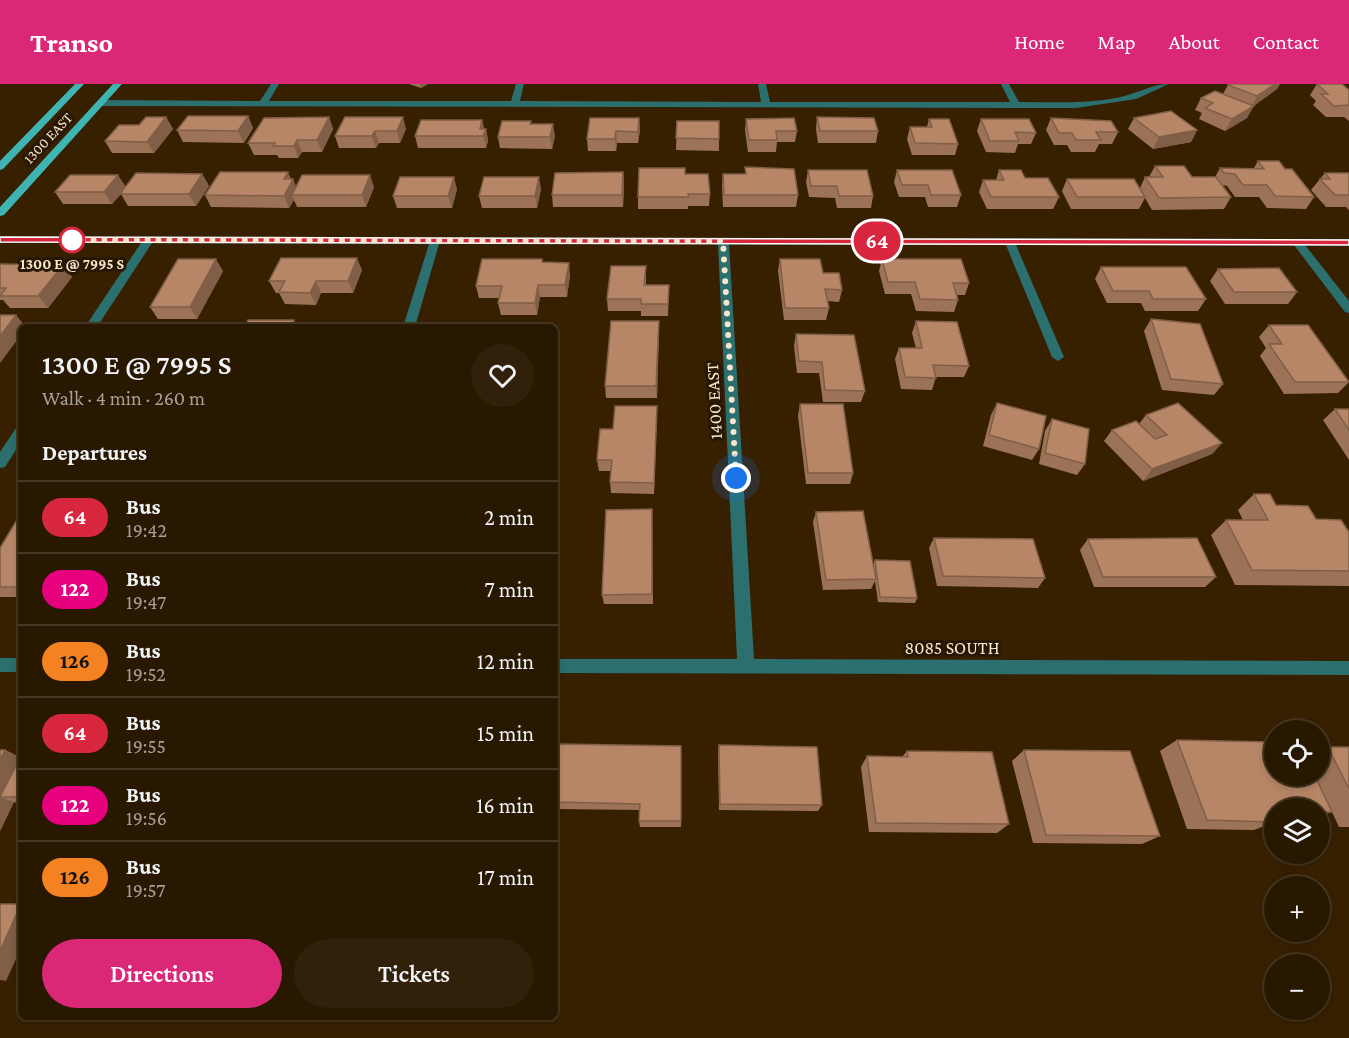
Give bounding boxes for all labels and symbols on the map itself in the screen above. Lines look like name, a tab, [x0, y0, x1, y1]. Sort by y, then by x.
street label: 1300 EAST	[20, 109, 76, 167]
line badge: 64	[850, 222, 904, 260]
marker: 1300 E @ 7995 S	[59, 227, 85, 253]
place label: 1300 E @ 7995 S	[20, 256, 124, 272]
street label: 1400 EAST	[702, 362, 726, 440]
your location	[721, 463, 751, 493]
street label: 8085 SOUTH	[905, 638, 1000, 658]

